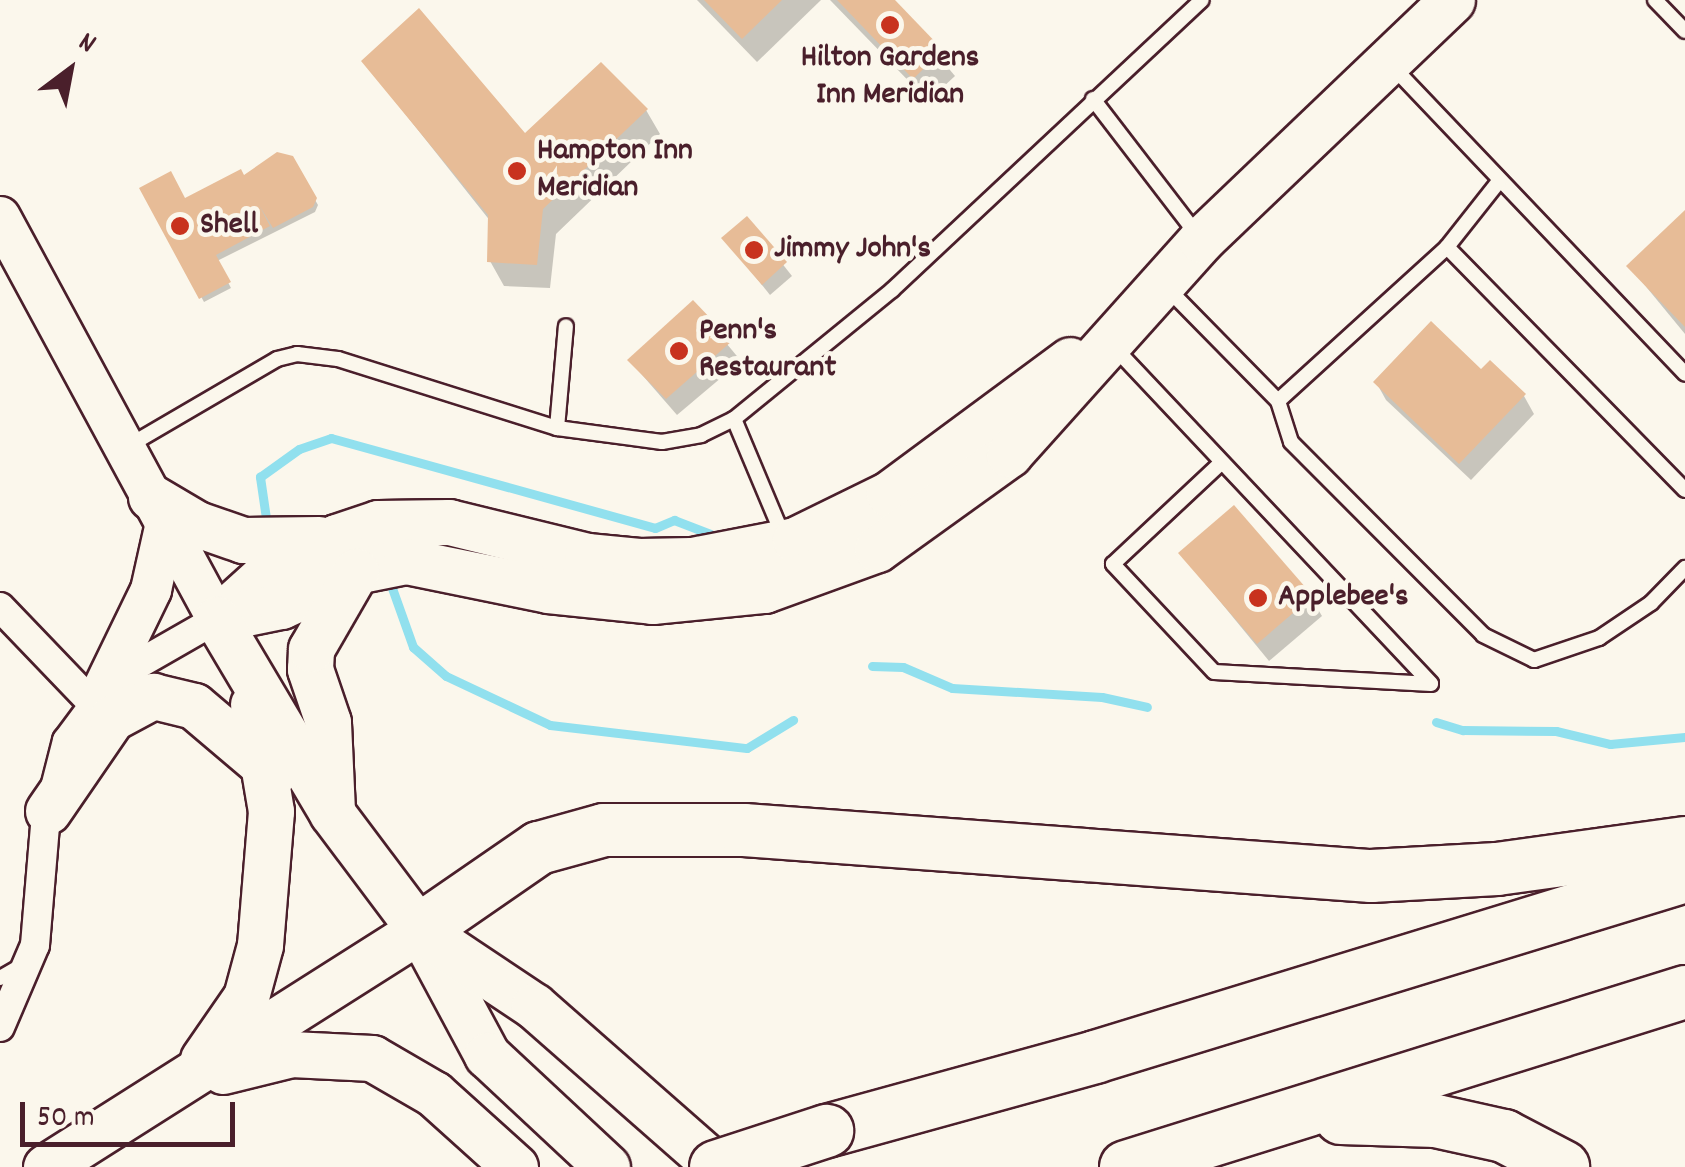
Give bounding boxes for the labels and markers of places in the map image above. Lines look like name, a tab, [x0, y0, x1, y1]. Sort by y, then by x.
marker: Hilton Gardens Inn Meridian	[879, 14, 901, 36]
place label: Hilton Gardens Inn Meridian	[801, 41, 979, 116]
place label: Hampton Inn Meridian	[537, 134, 693, 209]
marker: Hampton Inn Meridian	[506, 160, 528, 182]
place label: Shell	[200, 207, 258, 245]
marker: Shell	[169, 215, 191, 237]
place label: Jimmy John's	[774, 231, 931, 269]
marker: Jimmy John's	[743, 239, 765, 261]
place label: Penn's Restaurant	[699, 314, 836, 389]
marker: Penn's Restaurant	[668, 340, 690, 362]
place label: Applebee's	[1278, 579, 1408, 617]
marker: Applebee's	[1247, 587, 1269, 609]

